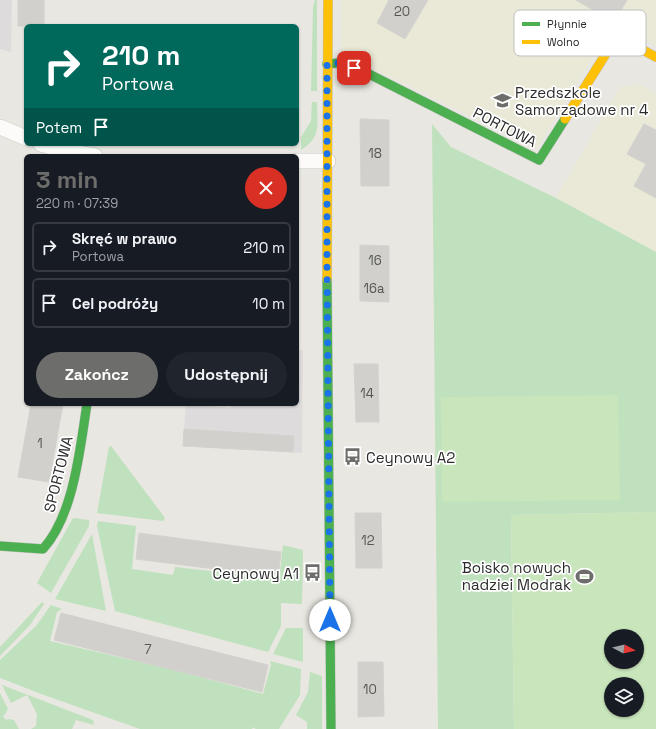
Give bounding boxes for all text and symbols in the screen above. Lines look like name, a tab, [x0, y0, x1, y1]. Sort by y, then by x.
house number: 20	[394, 3, 410, 20]
legend	[514, 10, 646, 56]
text: Płynnie	[547, 17, 587, 31]
text: Wolno	[547, 35, 580, 49]
text: 210 m	[102, 37, 180, 73]
icon: right	[36, 40, 88, 92]
pin	[337, 51, 371, 85]
icon: arrive	[343, 57, 365, 79]
text: Portowa	[102, 72, 174, 95]
place label: Przedszkole Samorządowe nr 4	[515, 83, 648, 119]
school or university icon: Przedszkole Samorządowe nr 4	[492, 91, 512, 111]
street label: PORTOWA	[470, 103, 540, 151]
icon: arrive	[90, 116, 112, 138]
text: Potem	[36, 118, 82, 137]
house number: 18	[368, 145, 382, 162]
text: 3 min	[36, 164, 98, 195]
button: close	[245, 167, 287, 209]
text: 220 m · 07:39	[36, 195, 118, 212]
text: Skręć w prawo	[72, 229, 177, 248]
icon: right	[38, 236, 60, 258]
text: 210 m	[243, 238, 285, 257]
text: Portowa	[72, 248, 124, 265]
house number: 16	[368, 252, 382, 269]
house number: 16a	[364, 280, 385, 297]
icon: arrive	[38, 292, 60, 314]
text: Cel podróży	[72, 294, 158, 313]
text: 10 m	[252, 294, 285, 313]
button: Zakończ	[36, 352, 158, 398]
button: Udostępnij	[166, 352, 287, 398]
house number: 14	[360, 385, 374, 402]
street label: SPORTOWA	[39, 433, 77, 514]
house number: 1	[37, 435, 43, 452]
bus stop icon: Ceynowy A2	[343, 447, 363, 467]
place label: Ceynowy A2	[366, 448, 455, 467]
house number: 12	[361, 532, 375, 549]
place label: Boisko nowych nadziei Modrak	[462, 558, 571, 594]
bus stop icon: Ceynowy A1	[302, 563, 322, 583]
place label: Ceynowy A1	[212, 564, 299, 583]
sports icon: Boisko nowych nadziei Modrak	[574, 566, 594, 586]
position arrow	[309, 599, 351, 641]
north arrow	[604, 629, 644, 669]
map controls	[604, 629, 644, 717]
house number: 7	[144, 641, 152, 658]
button: layers	[604, 677, 644, 717]
house number: 10	[363, 681, 377, 698]

